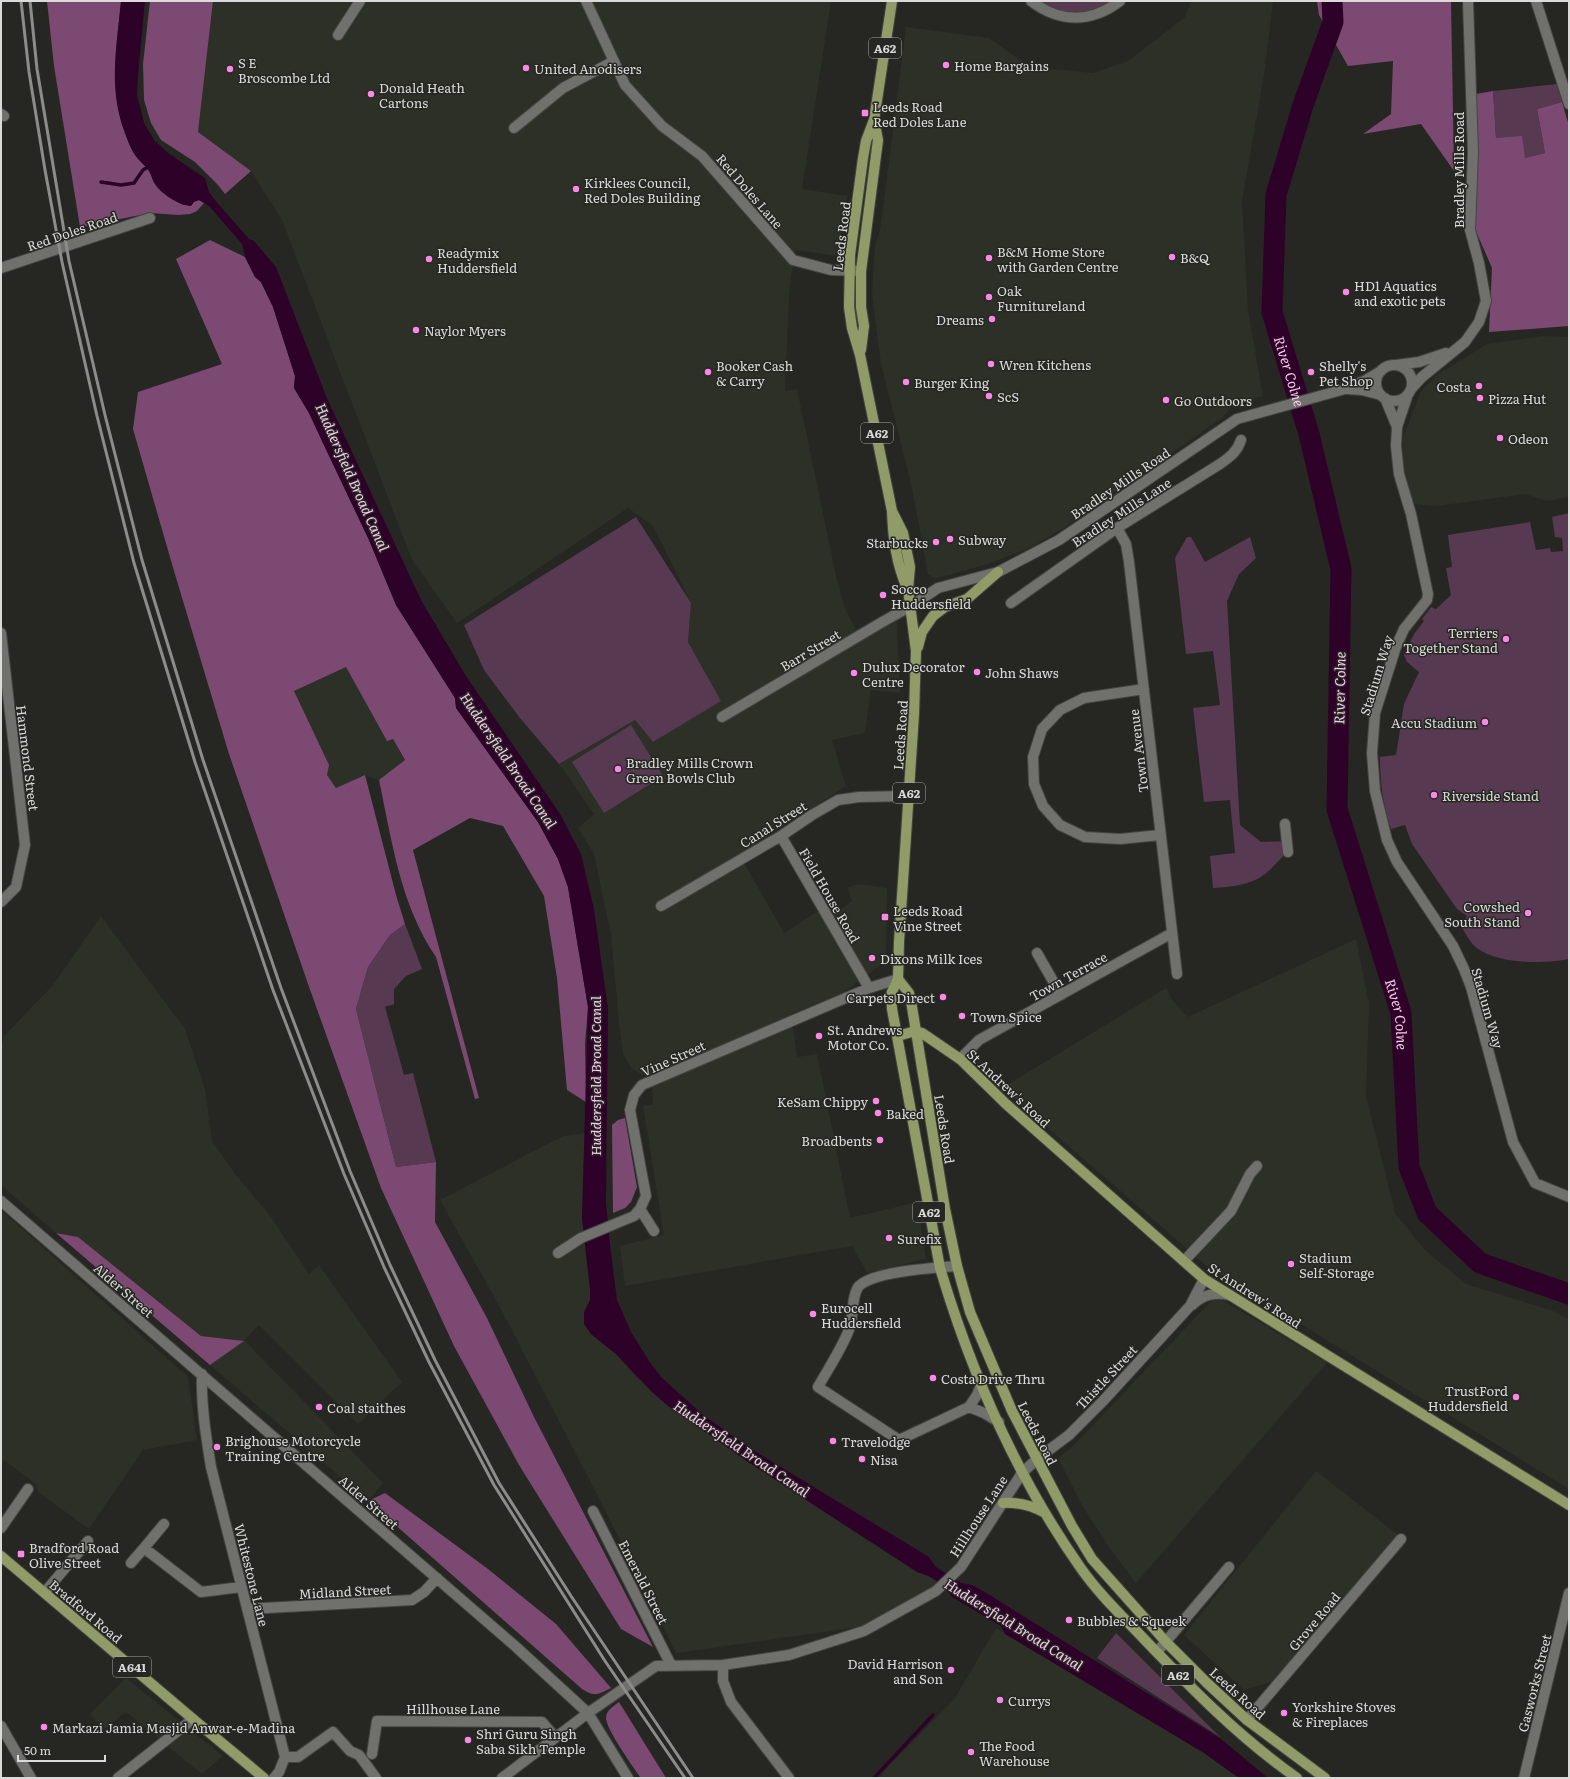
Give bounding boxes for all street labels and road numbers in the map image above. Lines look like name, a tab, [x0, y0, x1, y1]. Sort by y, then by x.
road number: A62	[869, 38, 901, 58]
street label: Bradley Mills Road	[1449, 112, 1468, 228]
street label: Red Doles Lane	[712, 150, 788, 233]
street label: Leeds Road	[827, 200, 855, 272]
street label: Red Doles Road	[24, 207, 120, 255]
road number: A62	[861, 423, 893, 443]
street label: Bradley Mills Road	[1066, 443, 1174, 523]
street label: Bradley Mills Lane	[1067, 472, 1175, 551]
street label: Barr Street	[776, 624, 844, 676]
street label: Stadium Way	[1355, 632, 1397, 718]
street label: Leeds Road	[888, 700, 912, 770]
street label: Hammond Street	[12, 704, 44, 813]
street label: Town Avenue	[1123, 708, 1153, 794]
road number: A62	[893, 783, 925, 803]
street label: Canal Street	[736, 796, 811, 852]
street label: Field House Road	[795, 844, 865, 946]
street label: Town Terrace	[1026, 947, 1111, 1005]
street label: Stadium Way	[1467, 965, 1509, 1051]
street label: Vine Street	[638, 1035, 709, 1081]
street label: St Andrew's Road	[963, 1044, 1055, 1132]
street label: Leeds Road	[930, 1093, 960, 1165]
road number: A62	[913, 1202, 945, 1222]
street label: Alder Street	[90, 1258, 159, 1322]
street label: St Andrew's Road	[1205, 1258, 1305, 1332]
street label: Thistle Street	[1071, 1340, 1141, 1414]
street label: Leeds Road	[1014, 1398, 1062, 1468]
street label: Alder Street	[335, 1470, 404, 1534]
street label: Hillhouse Lane	[944, 1471, 1012, 1561]
street label: Whitestone Lane	[230, 1522, 274, 1629]
street label: Emerald Street	[615, 1536, 674, 1628]
street label: Bradford Road	[45, 1575, 127, 1647]
street label: Midland Street	[298, 1579, 393, 1603]
street label: Grove Road	[1284, 1587, 1344, 1654]
street label: Gasworks Street	[1513, 1631, 1556, 1734]
road number: A641	[113, 1657, 151, 1677]
street label: Leeds Road	[1206, 1663, 1270, 1723]
road number: A62	[1162, 1665, 1194, 1685]
street label: Hillhouse Lane	[406, 1699, 500, 1718]

